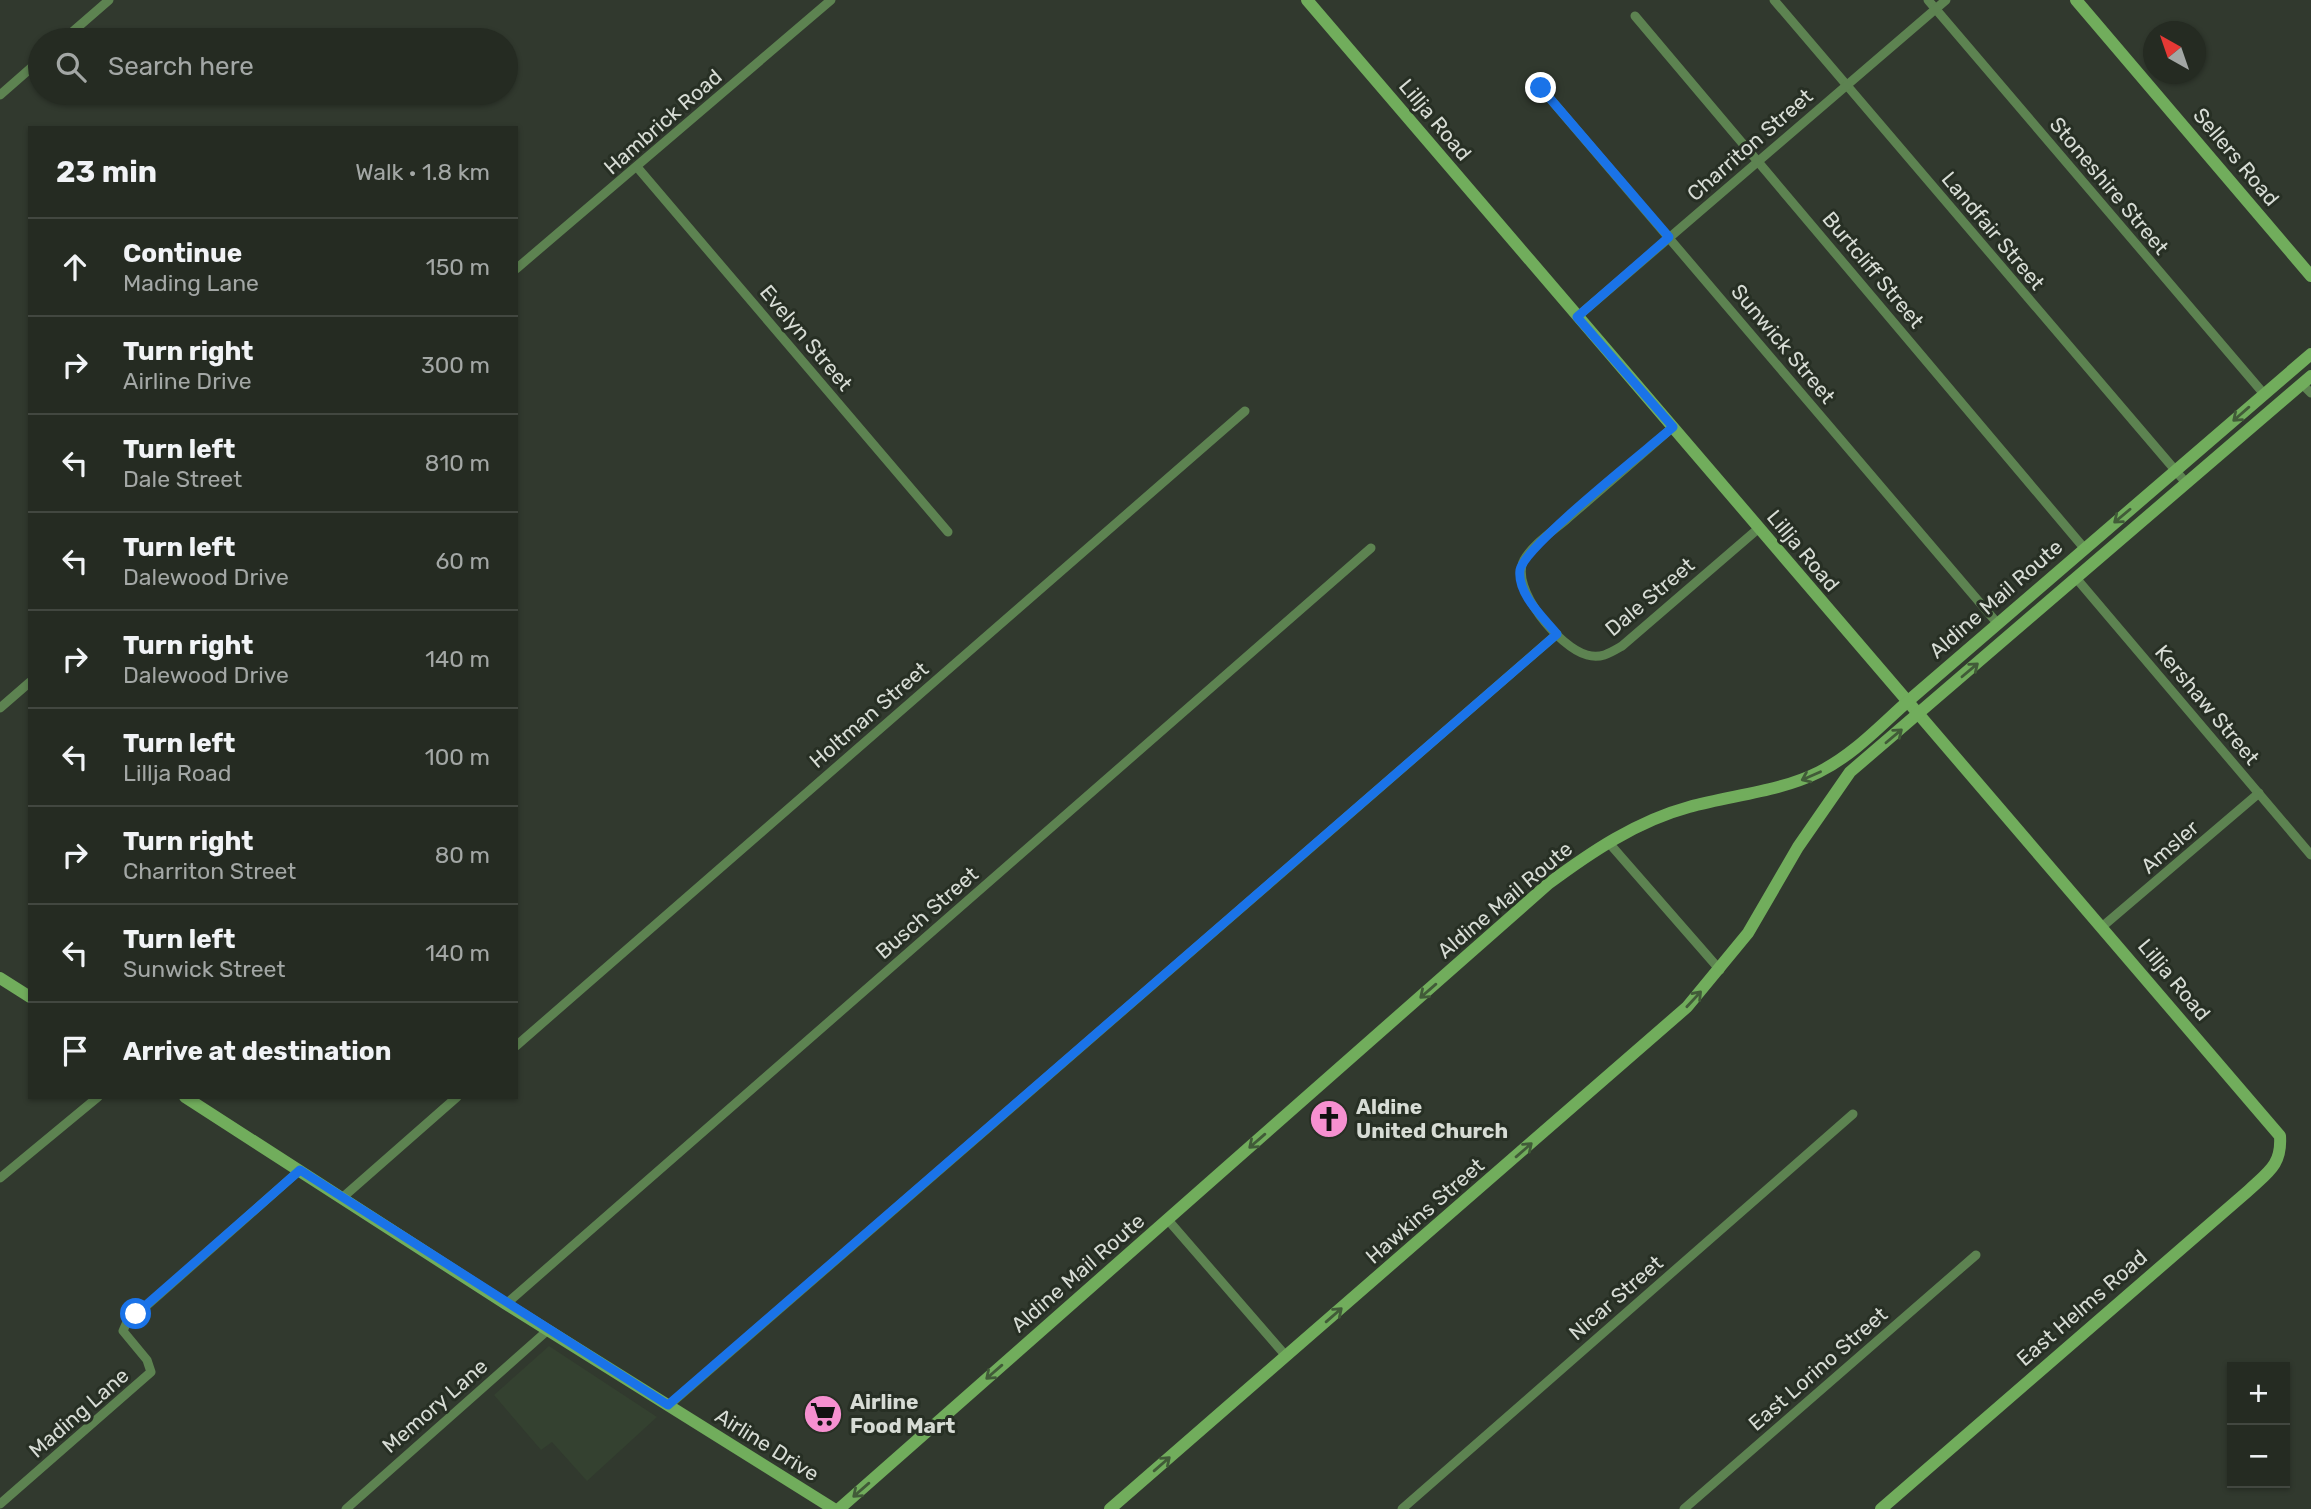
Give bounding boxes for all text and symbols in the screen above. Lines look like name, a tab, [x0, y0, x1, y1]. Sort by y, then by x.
north arrow	[2143, 21, 2206, 84]
search box	[28, 28, 518, 105]
icon: search	[52, 48, 90, 86]
text: Search here	[108, 51, 254, 82]
street label: Hambrick Road	[599, 64, 727, 180]
route end	[1525, 72, 1556, 103]
street label: Lillja Road	[1394, 74, 1477, 166]
street label: Charriton Street	[1682, 83, 1818, 206]
street label: Sellers Road	[2188, 103, 2285, 211]
street label: Stoneshire Street	[2045, 112, 2174, 260]
text: 23 min	[56, 154, 157, 190]
text: Walk · 1.8 km	[355, 158, 490, 186]
street label: Landfair Street	[1937, 166, 2050, 295]
street label: Burtcliff Street	[1817, 206, 1929, 333]
text: Continue	[123, 238, 242, 269]
icon: ahead	[56, 248, 94, 286]
text: 150 m	[426, 253, 490, 281]
text: Mading Lane	[123, 269, 259, 297]
street label: Sunwick Street	[1726, 279, 1841, 409]
street label: Evelyn Street	[755, 280, 858, 396]
text: Turn right	[123, 336, 253, 367]
icon: right	[56, 346, 94, 384]
text: 300 m	[421, 351, 490, 379]
text: Airline Drive	[123, 367, 252, 395]
one-way arrow	[2232, 406, 2250, 422]
text: Turn left	[123, 434, 235, 465]
icon: left	[56, 444, 94, 482]
text: 810 m	[425, 449, 490, 477]
text: Dale Street	[123, 465, 242, 493]
street label: Lillja Road	[1762, 505, 1845, 597]
one-way arrow	[2114, 508, 2132, 524]
text: Turn left	[123, 532, 235, 563]
street label: Aldine Mail Route	[1924, 534, 2067, 663]
icon: left	[56, 542, 94, 580]
text: 60 m	[435, 547, 490, 575]
street label: Dale Street	[1600, 552, 1699, 641]
text: Dalewood Drive	[123, 563, 289, 591]
text: Turn right	[123, 630, 253, 661]
icon: right	[56, 640, 94, 678]
street label: Kershaw Street	[2150, 640, 2265, 770]
text: 140 m	[425, 645, 490, 673]
street label: Holtman Street	[804, 656, 933, 773]
text: Dalewood Drive	[123, 661, 289, 689]
one-way arrow	[1961, 663, 1979, 678]
text: Turn left	[123, 728, 235, 759]
one-way arrow	[1885, 728, 1903, 744]
icon: left	[56, 738, 94, 776]
text: 100 m	[425, 743, 490, 771]
text: Lillja Road	[123, 759, 231, 787]
one-way arrow	[1800, 770, 1822, 783]
street label: Amsler	[2136, 815, 2204, 878]
text: Turn right	[123, 826, 253, 857]
icon: right	[56, 836, 94, 874]
street label: Aldine Mail Route	[1432, 836, 1577, 963]
text: 80 m	[435, 841, 490, 869]
text: Charriton Street	[123, 857, 296, 885]
street label: Busch Street	[870, 861, 983, 964]
text: Turn left	[123, 924, 235, 955]
icon: left	[56, 934, 94, 972]
street label: Lillja Road	[2133, 934, 2216, 1026]
text: 140 m	[425, 939, 490, 967]
text: Sunwick Street	[123, 955, 285, 983]
one-way arrow	[1419, 982, 1437, 998]
one-way arrow	[1685, 991, 1702, 1008]
icon: arrive	[56, 1032, 94, 1070]
text: Arrive at destination	[123, 1036, 391, 1067]
place label: Aldine United Church	[1356, 1094, 1508, 1143]
church icon: Aldine United Church	[1308, 1098, 1350, 1140]
one-way arrow	[1248, 1133, 1266, 1149]
one-way arrow	[1515, 1142, 1533, 1158]
street label: Hawkins Street	[1360, 1152, 1489, 1269]
street label: Aldine Mail Route	[1006, 1208, 1149, 1337]
street label: East Helms Road	[2011, 1244, 2152, 1371]
street label: Nicar Street	[1564, 1250, 1668, 1345]
route start	[120, 1298, 151, 1329]
street label: East Lorino Street	[1743, 1302, 1892, 1436]
one-way arrow	[1324, 1308, 1342, 1324]
street label: Memory Lane	[377, 1353, 492, 1458]
street label: Mading Lane	[24, 1362, 134, 1463]
map controls	[2227, 1362, 2290, 1488]
button: +	[2227, 1362, 2290, 1425]
one-way arrow	[985, 1364, 1003, 1380]
place label: Airline Food Mart	[850, 1389, 955, 1438]
supermarket icon: Airline Food Mart	[802, 1393, 844, 1435]
street label: Airline Drive	[711, 1403, 824, 1486]
button: −	[2227, 1425, 2290, 1488]
one-way arrow	[1152, 1456, 1170, 1472]
one-way arrow	[852, 1482, 870, 1498]

